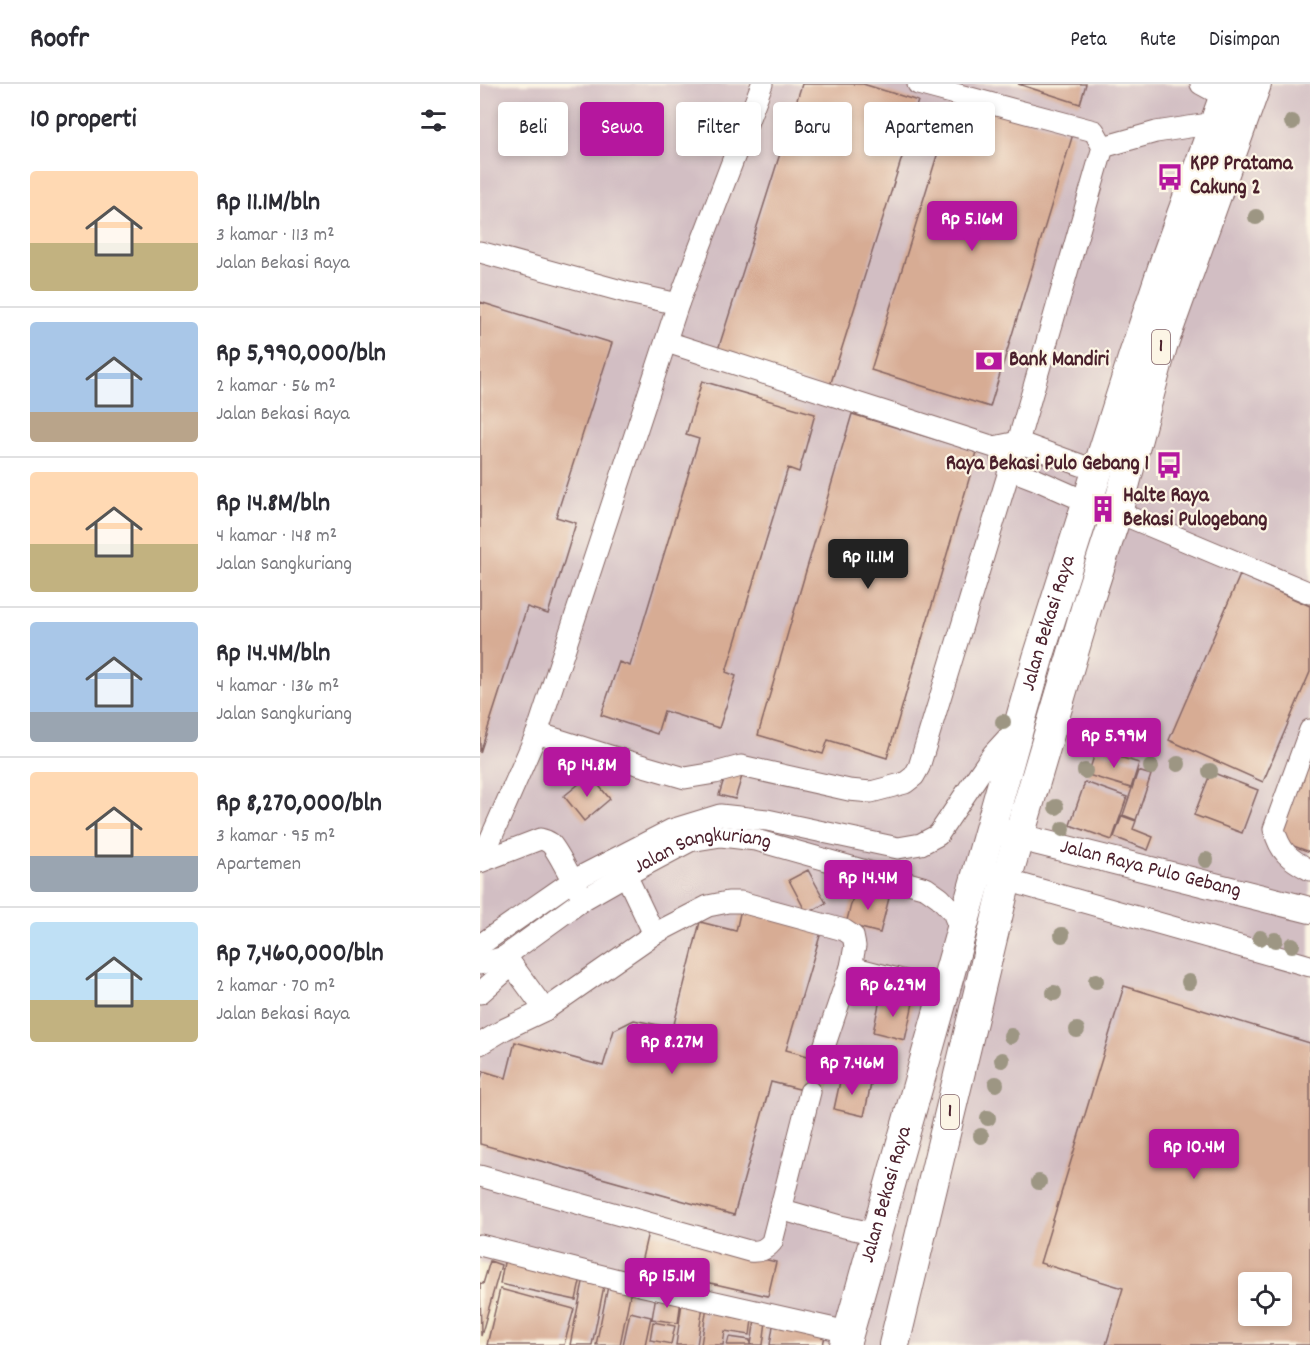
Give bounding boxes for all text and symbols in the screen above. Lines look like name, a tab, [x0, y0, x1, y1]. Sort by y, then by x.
text: Roofr	[30, 21, 89, 61]
text: Peta	[1070, 26, 1107, 56]
text: Rute	[1140, 26, 1176, 56]
text: Disimpan	[1209, 26, 1280, 56]
text: 10 properti	[30, 102, 136, 139]
chip: Beli	[498, 102, 568, 156]
chip: Sewa	[580, 102, 664, 156]
chip: Filter	[676, 102, 761, 156]
chip: Baru	[773, 102, 852, 156]
chip: Apartemen	[864, 102, 995, 156]
icon: filters	[417, 104, 450, 137]
place label: KPP Pratama Cakung 2	[1190, 150, 1294, 204]
bus stop icon: KPP Pratama Cakung 2	[1155, 162, 1185, 192]
text: Rp 11.1M/bln	[216, 185, 320, 222]
icon: home	[78, 195, 150, 267]
pin: Rp 5.16M	[910, 201, 1034, 252]
text: Rp 5.16M	[941, 206, 1003, 234]
text: 3 kamar · 113 m²	[216, 222, 335, 250]
text: Jalan Bekasi Raya	[216, 250, 350, 278]
road number: 1	[1152, 330, 1170, 364]
text: Rp 5,990,000/bln	[216, 336, 386, 373]
icon: home	[78, 346, 150, 418]
bank icon: Bank Mandiri	[974, 346, 1004, 376]
place label: Bank Mandiri	[1009, 346, 1109, 376]
text: 2 kamar · 56 m²	[216, 373, 336, 401]
text: Jalan Bekasi Raya	[216, 401, 350, 429]
place label: Raya Bekasi Pulo Gebang 1	[946, 450, 1149, 480]
bus stop icon: Raya Bekasi Pulo Gebang 1	[1154, 450, 1184, 480]
place label: Halte Raya Bekasi Pulogebang	[1123, 482, 1267, 536]
text: Rp 14.8M/bln	[216, 486, 330, 523]
building icon: Halte Raya Bekasi Pulogebang	[1088, 494, 1118, 524]
icon: home	[78, 496, 150, 568]
text: 4 kamar · 148 m²	[216, 523, 337, 551]
pin: Rp 11.1M	[806, 539, 930, 590]
text: Rp 11.1M	[842, 544, 894, 572]
text: Jalan Sangkuriang	[216, 551, 352, 579]
street label: Jalan Bekasi Raya	[1014, 551, 1085, 695]
text: Rp 14.4M/bln	[216, 636, 330, 673]
icon: home	[78, 646, 150, 718]
text: 4 kamar · 136 m²	[216, 673, 339, 701]
text: Jalan Sangkuriang	[216, 701, 352, 729]
pin: Rp 5.99M	[1052, 718, 1176, 769]
text: Rp 5.99M	[1081, 723, 1147, 751]
pin: Rp 14.8M	[525, 747, 649, 798]
text: Rp 14.8M	[557, 752, 617, 780]
text: Rp 8,270,000/bln	[216, 786, 382, 823]
icon: home	[78, 796, 150, 868]
street label: Jalan Sangkuriang	[629, 821, 775, 883]
text: 3 kamar · 95 m²	[216, 823, 335, 851]
street label: Jalan Raya Pulo Gebang	[1057, 833, 1244, 907]
text: Apartemen	[216, 851, 301, 879]
pin: Rp 14.4M	[806, 860, 930, 911]
text: Rp 14.4M	[838, 865, 898, 893]
text: Rp 7,460,000/bln	[216, 936, 384, 973]
icon: home	[78, 946, 150, 1018]
pin: Rp 6.29M	[831, 967, 955, 1018]
text: Rp 6.29M	[860, 972, 926, 1000]
text: 2 kamar · 70 m²	[216, 973, 335, 1001]
text: Jalan Bekasi Raya	[216, 1001, 350, 1029]
pin: Rp 8.27M	[610, 1024, 734, 1075]
text: Rp 8.27M	[641, 1029, 704, 1057]
pin: Rp 7.46M	[790, 1045, 914, 1096]
text: Rp 7.46M	[820, 1050, 884, 1078]
road number: 1	[941, 1095, 959, 1129]
street label: Jalan Bekasi Raya	[854, 1122, 921, 1267]
pin: Rp 10.4M	[1132, 1129, 1256, 1180]
text: Rp 10.4M	[1163, 1134, 1225, 1162]
pin: Rp 15.1M	[605, 1258, 729, 1309]
text: Rp 15.1M	[639, 1263, 695, 1291]
map controls	[1238, 1272, 1292, 1326]
button: locate	[1238, 1272, 1292, 1326]

